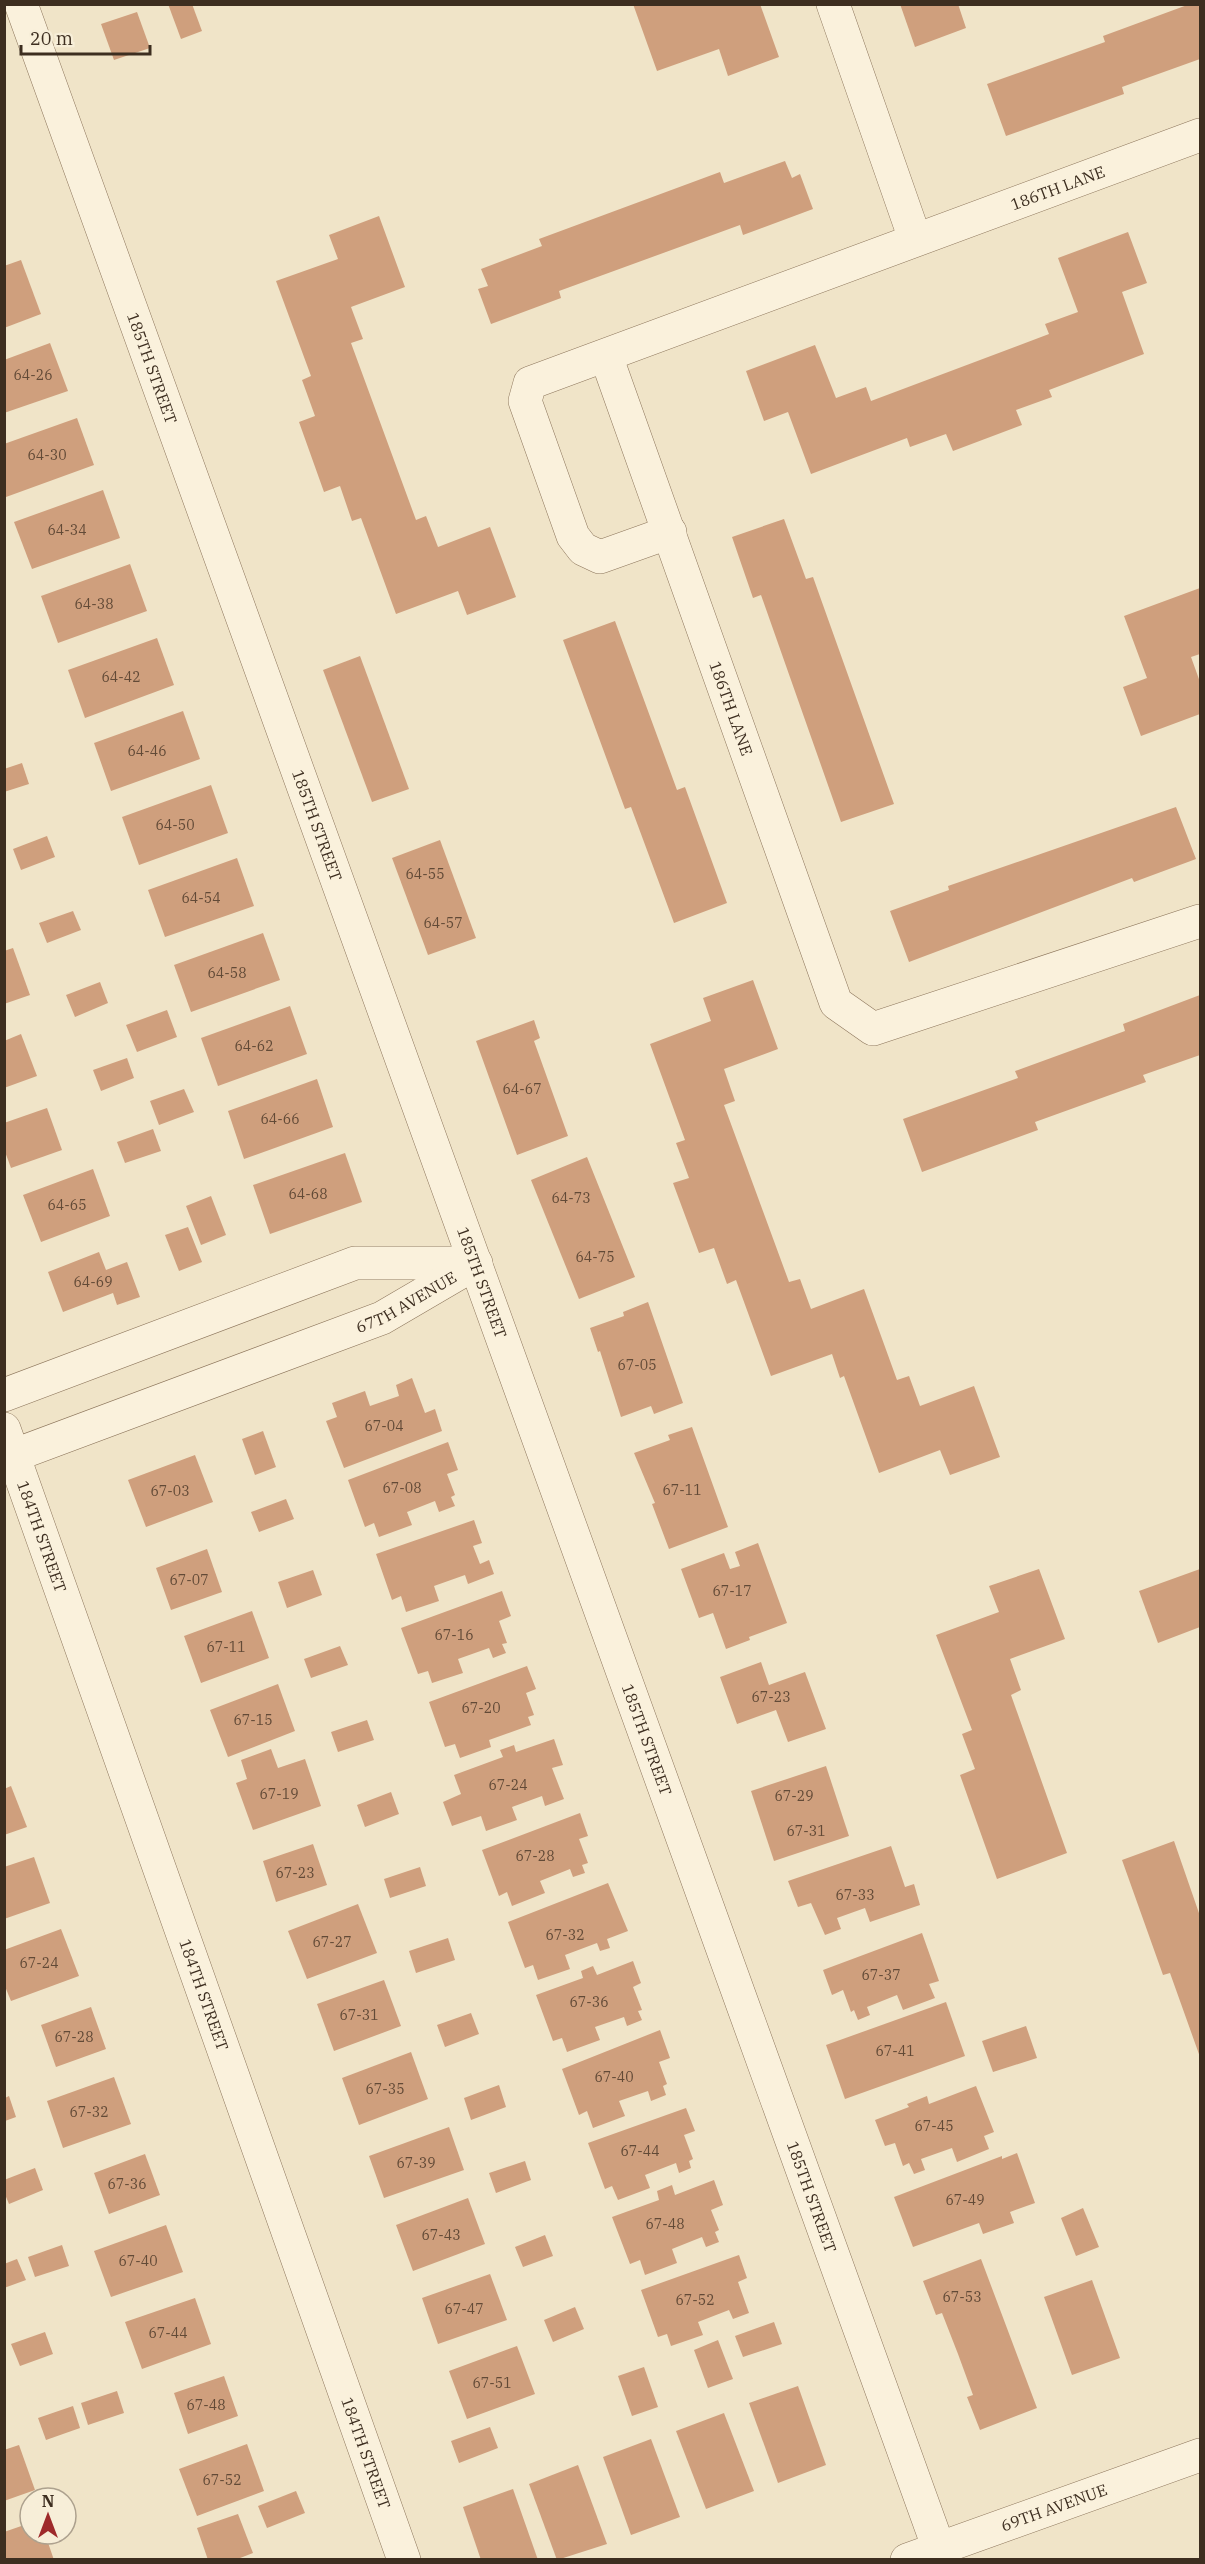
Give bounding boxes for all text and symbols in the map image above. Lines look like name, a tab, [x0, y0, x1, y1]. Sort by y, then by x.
scale bar	[21, 18, 150, 56]
text: 20 m	[30, 27, 73, 50]
street label: 186TH LANE	[1008, 161, 1107, 214]
street label: 185TH STREET	[123, 310, 182, 426]
house number: 64-26	[13, 366, 53, 384]
house number: 64-30	[27, 446, 67, 464]
house number: 64-34	[47, 521, 87, 539]
house number: 64-38	[74, 595, 114, 613]
street label: 186TH LANE	[705, 658, 757, 758]
house number: 64-42	[101, 668, 141, 686]
house number: 64-46	[127, 742, 167, 760]
street label: 185TH STREET	[288, 767, 346, 884]
house number: 64-50	[155, 816, 195, 834]
house number: 64-55	[405, 865, 445, 883]
house number: 64-54	[181, 889, 221, 907]
house number: 64-57	[423, 914, 463, 932]
house number: 64-58	[207, 964, 247, 982]
house number: 64-62	[234, 1037, 274, 1055]
house number: 64-67	[502, 1080, 542, 1098]
house number: 64-66	[260, 1110, 300, 1128]
house number: 64-68	[288, 1185, 328, 1203]
house number: 64-73	[551, 1189, 591, 1207]
house number: 64-65	[47, 1196, 87, 1214]
street label: 185TH STREET	[453, 1224, 511, 1341]
house number: 64-75	[575, 1248, 615, 1266]
street label: 67TH AVENUE	[353, 1267, 460, 1337]
house number: 64-69	[73, 1273, 113, 1291]
house number: 67-05	[617, 1356, 657, 1374]
house number: 67-04	[364, 1417, 404, 1435]
street label: 184TH STREET	[13, 1478, 71, 1595]
house number: 67-08	[382, 1479, 422, 1497]
house number: 67-11	[662, 1481, 702, 1499]
house number: 67-03	[150, 1482, 190, 1500]
house number: 67-07	[169, 1571, 209, 1589]
house number: 67-17	[712, 1582, 752, 1600]
house number: 67-16	[434, 1626, 474, 1644]
house number: 67-11	[206, 1638, 246, 1656]
street label: 185TH STREET	[618, 1681, 676, 1798]
house number: 67-23	[751, 1688, 791, 1706]
house number: 67-20	[461, 1699, 501, 1717]
house number: 67-15	[233, 1711, 273, 1729]
house number: 67-24	[488, 1776, 528, 1794]
house number: 67-19	[259, 1785, 299, 1803]
house number: 67-29	[774, 1787, 814, 1805]
house number: 67-31	[786, 1822, 826, 1840]
house number: 67-28	[515, 1847, 555, 1865]
house number: 67-23	[275, 1864, 315, 1882]
house number: 67-33	[835, 1886, 875, 1904]
house number: 67-32	[545, 1926, 585, 1944]
house number: 67-27	[312, 1933, 352, 1951]
street label: 184TH STREET	[175, 1936, 233, 2053]
house number: 67-24	[19, 1954, 59, 1972]
house number: 67-37	[861, 1966, 901, 1984]
house number: 67-36	[569, 1993, 609, 2011]
house number: 67-31	[339, 2006, 379, 2024]
house number: 67-28	[54, 2028, 94, 2046]
house number: 67-41	[875, 2042, 915, 2060]
house number: 67-40	[594, 2068, 634, 2086]
house number: 67-35	[365, 2080, 405, 2098]
house number: 67-32	[69, 2103, 109, 2121]
house number: 67-45	[914, 2117, 954, 2135]
street label: 185TH STREET	[783, 2138, 841, 2255]
house number: 67-44	[620, 2142, 660, 2160]
house number: 67-39	[396, 2154, 436, 2172]
house number: 67-36	[107, 2175, 147, 2193]
house number: 67-49	[945, 2191, 985, 2209]
house number: 67-48	[645, 2215, 685, 2233]
house number: 67-43	[421, 2226, 461, 2244]
house number: 67-40	[118, 2252, 158, 2270]
house number: 67-53	[942, 2288, 982, 2306]
house number: 67-52	[675, 2291, 715, 2309]
house number: 67-47	[444, 2300, 484, 2318]
house number: 67-44	[148, 2324, 188, 2342]
house number: 67-51	[472, 2374, 512, 2392]
street label: 184TH STREET	[337, 2394, 395, 2511]
house number: 67-48	[186, 2396, 226, 2414]
house number: 67-52	[202, 2471, 242, 2489]
street label: 69TH AVENUE	[998, 2479, 1110, 2536]
north arrow	[18, 2486, 78, 2546]
text: N	[42, 2491, 54, 2511]

